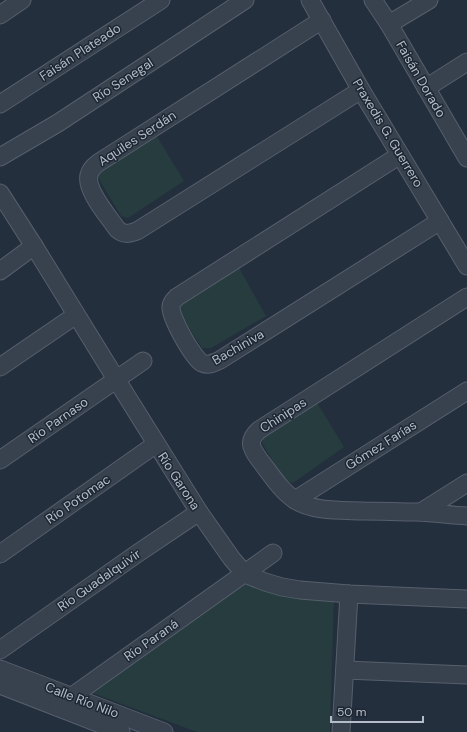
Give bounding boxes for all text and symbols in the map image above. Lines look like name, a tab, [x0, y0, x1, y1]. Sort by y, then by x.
street label: Faisán Plateado	[36, 19, 124, 85]
street label: Faisán Dorado	[392, 38, 450, 121]
street label: Río Senegal	[90, 54, 156, 106]
street label: Praxedis G. Guerrero	[349, 76, 427, 191]
street label: Aquiles Serdán	[95, 107, 179, 169]
street label: Bachiniva	[209, 325, 267, 369]
street label: Río Parnaso	[25, 393, 92, 447]
street label: Chinipas	[256, 394, 310, 436]
street label: Gómez Farías	[342, 416, 420, 474]
street label: Río Garona	[154, 449, 204, 513]
street label: Río Potomac	[42, 470, 114, 528]
street label: Río Guadalquivir	[54, 545, 144, 615]
street label: Río Paraná	[121, 615, 181, 665]
street label: Calle Río Nilo	[43, 678, 122, 722]
scale bar	[331, 698, 423, 724]
text: 50 m	[337, 704, 366, 720]

